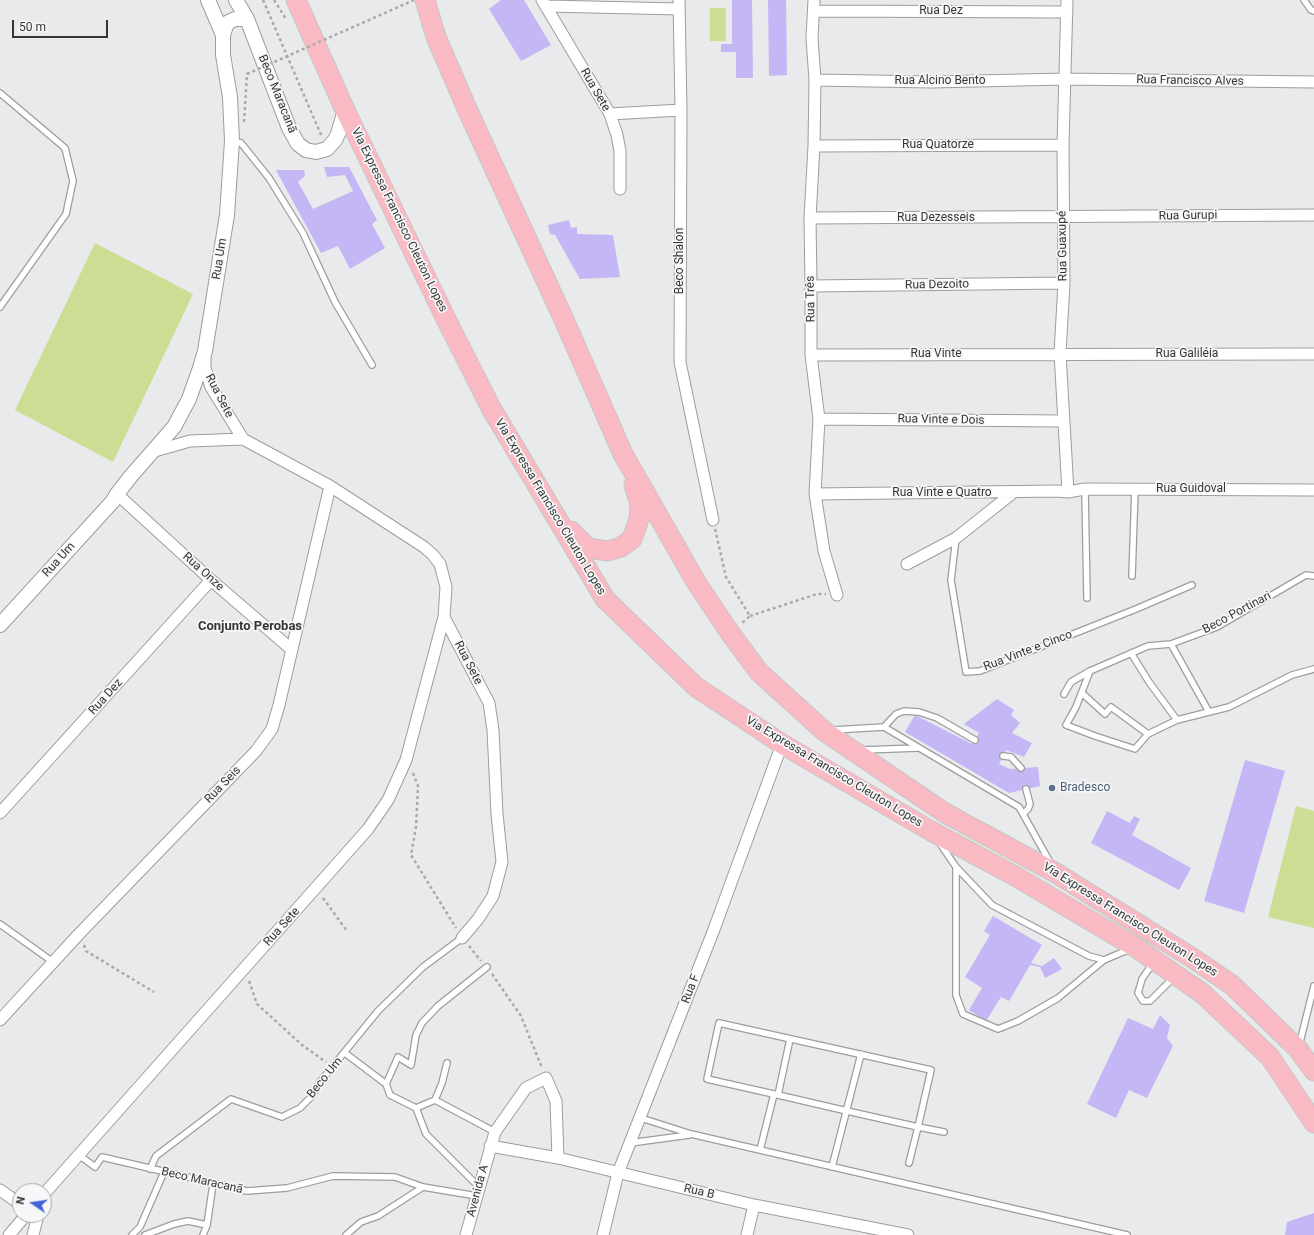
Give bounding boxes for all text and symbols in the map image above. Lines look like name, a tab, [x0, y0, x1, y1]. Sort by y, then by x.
street label: Rua Dez	[919, 4, 963, 18]
scale bar	[14, 12, 110, 38]
text: 50 m	[19, 20, 46, 34]
street label: Beco Maracanã	[255, 53, 299, 135]
street label: Rua Sete	[577, 66, 613, 114]
street label: Rua Francisco Alves	[1136, 73, 1244, 89]
street label: Rua Alcino Bento	[894, 74, 986, 88]
street label: Via Expressa Francisco Cleuton Lopes	[348, 125, 450, 315]
street label: Rua Quatorze	[902, 138, 974, 152]
street label: Rua Gurupi	[1159, 208, 1217, 224]
street label: Rua Dezesseis	[897, 211, 975, 225]
street label: Rua Guaxupé	[1055, 211, 1071, 281]
street label: Beco Shalon	[673, 228, 687, 294]
street label: Rua Um	[210, 237, 230, 281]
street label: Rua Três	[803, 276, 819, 322]
street label: Rua Dezoito	[905, 277, 969, 293]
street label: Rua Vinte	[911, 347, 961, 361]
street label: Rua Galiléia	[1156, 347, 1218, 361]
street label: Rua Sete	[202, 372, 236, 420]
street label: Rua Vinte e Dois	[897, 412, 985, 428]
street label: Via Expressa Francisco Cleuton Lopes	[491, 416, 609, 598]
street label: Rua Guidoval	[1156, 482, 1226, 496]
street label: Rua Vinte e Quatro	[892, 486, 992, 500]
street label: Rua Um	[40, 540, 78, 580]
street label: Rua Onze	[179, 550, 227, 594]
street label: Beco Portinari	[1200, 589, 1274, 637]
district label: Conjunto Perobas	[198, 619, 302, 635]
street label: Rua Vinte e Cinco	[982, 627, 1074, 675]
street label: Rua Sete	[451, 639, 485, 687]
street label: Rua Dez	[86, 676, 126, 718]
street label: Via Expressa Francisco Cleuton Lopes	[743, 713, 925, 831]
street label: Rua Seis	[202, 763, 244, 807]
place label: Bradesco	[1060, 781, 1110, 795]
marker: Bradesco	[1047, 783, 1057, 793]
street label: Via Expressa Francisco Cleuton Lopes	[1040, 860, 1220, 980]
street label: Rua Sete	[261, 905, 303, 949]
street label: Rua F	[679, 972, 703, 1006]
street label: Beco Um	[304, 1055, 346, 1101]
street label: Avenida A	[464, 1163, 492, 1219]
street label: Beco Maracanã	[160, 1165, 244, 1197]
street label: Rua B	[682, 1181, 716, 1203]
north arrow	[12, 1183, 52, 1223]
text: N	[14, 1195, 28, 1206]

